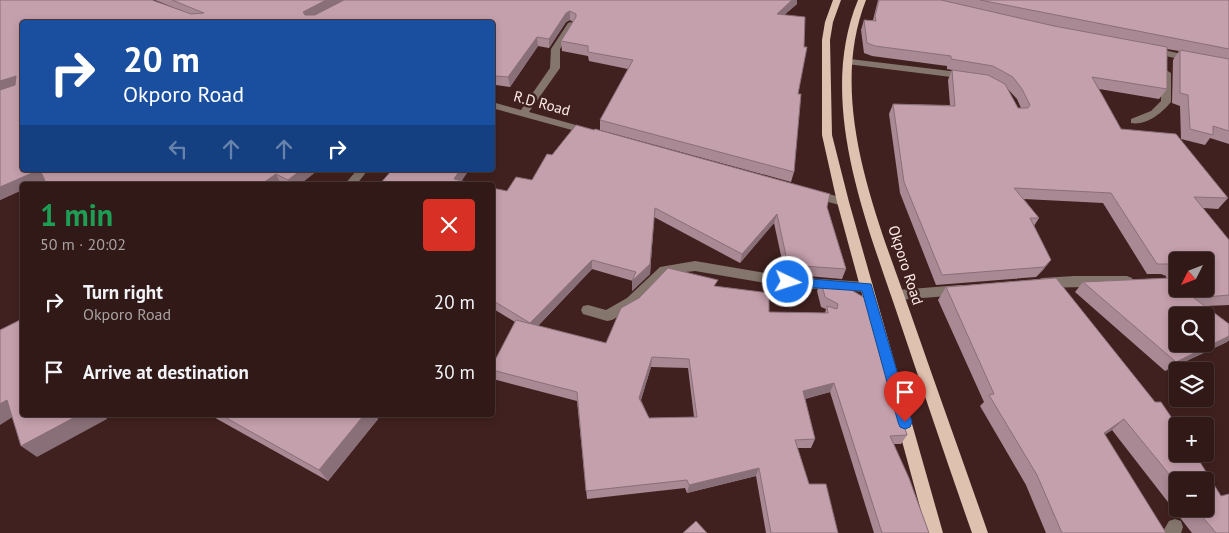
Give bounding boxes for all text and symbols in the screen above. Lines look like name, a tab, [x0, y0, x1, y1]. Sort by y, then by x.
text: 20 m	[123, 36, 200, 82]
icon: right	[40, 40, 105, 105]
text: Okporo Road	[123, 80, 244, 108]
street label: R.D Road	[512, 86, 572, 120]
icon: left	[164, 135, 192, 163]
icon: ahead	[217, 135, 245, 163]
icon: ahead	[270, 135, 298, 163]
icon: right	[323, 135, 351, 163]
text: 1 min	[40, 195, 113, 234]
button: close	[423, 199, 475, 251]
street label: Okporo Road	[884, 223, 928, 307]
text: 50 m · 20:02	[40, 234, 126, 254]
north arrow	[1169, 252, 1214, 298]
map controls	[1169, 252, 1214, 517]
position arrow	[761, 255, 813, 307]
text: Turn right	[83, 280, 163, 304]
icon: right	[40, 288, 68, 316]
text: 20 m	[434, 290, 475, 314]
text: Okporo Road	[83, 304, 171, 324]
button: search	[1169, 307, 1214, 352]
icon: arrive	[40, 358, 68, 386]
text: Arrive at destination	[83, 360, 249, 384]
text: 30 m	[434, 360, 475, 384]
button: layers	[1169, 362, 1214, 407]
pin	[884, 371, 926, 422]
icon: arrive	[891, 378, 919, 406]
button: +	[1169, 417, 1214, 462]
button: −	[1169, 472, 1214, 517]

